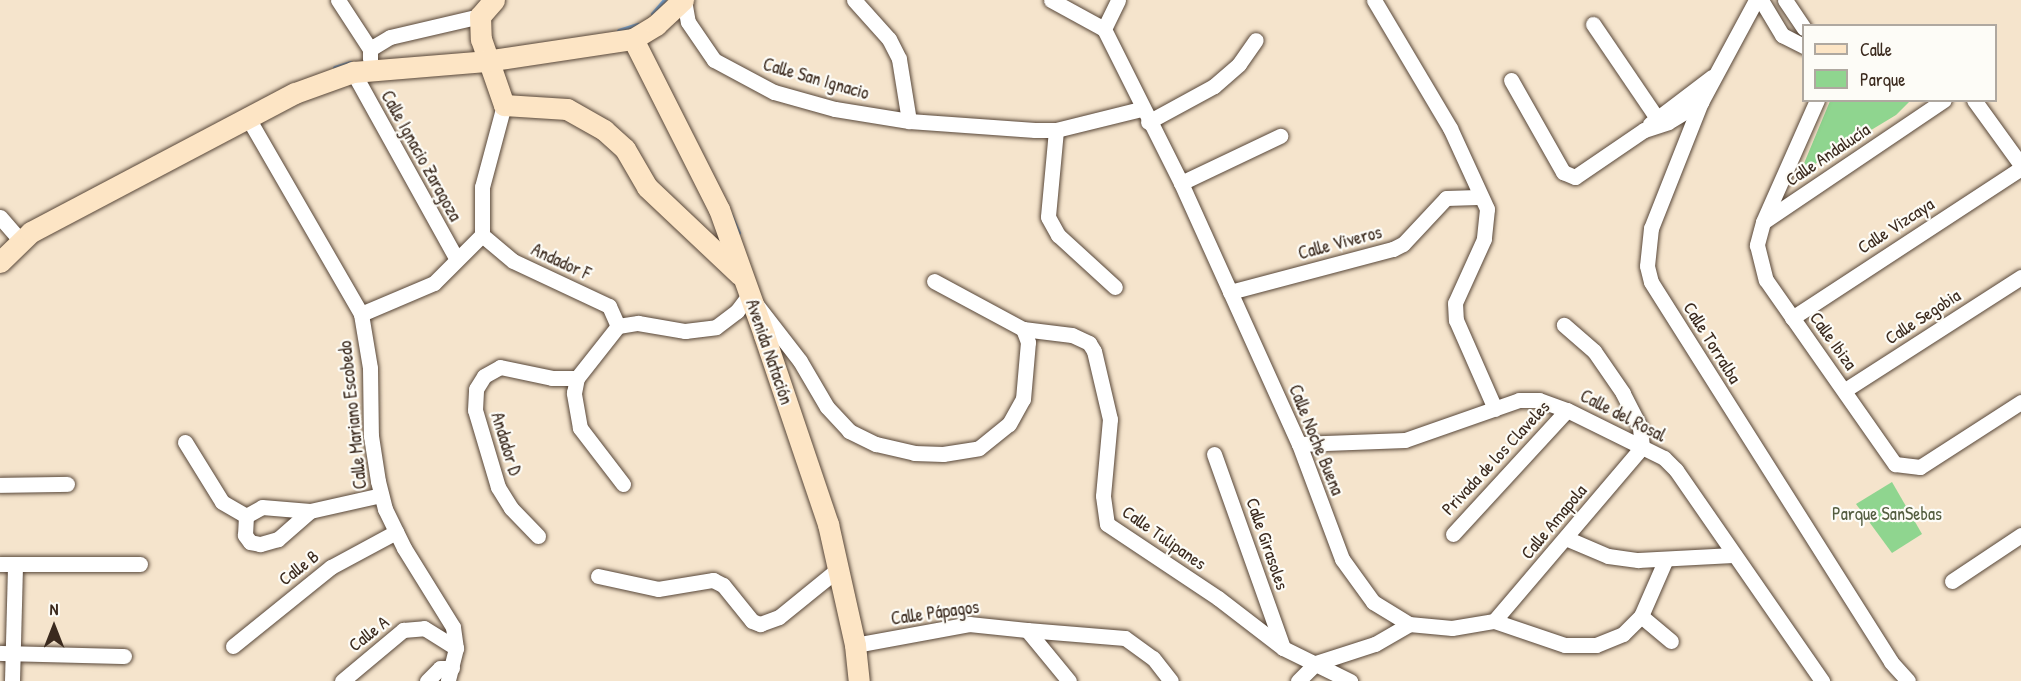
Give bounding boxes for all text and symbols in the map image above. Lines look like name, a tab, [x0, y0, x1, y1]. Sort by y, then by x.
legend	[1802, 24, 1997, 102]
text: Calle	[1860, 37, 1892, 62]
street label: Calle San Ignacio	[761, 54, 871, 104]
text: Parque	[1860, 67, 1905, 92]
street label: Calle Ignacio Zaragoza	[376, 87, 466, 225]
street label: Calle Andalucía	[1782, 119, 1874, 191]
street label: Calle Vizcaya	[1854, 193, 1938, 259]
street label: Calle Viveros	[1296, 221, 1384, 265]
street label: Andador F	[528, 239, 594, 285]
street label: Calle Segobia	[1881, 285, 1965, 349]
street label: Avenida Natación	[741, 297, 797, 407]
street label: Calle Torralba	[1679, 298, 1745, 388]
street label: Calle Ibiza	[1805, 308, 1861, 374]
street label: Calle Mariano Escobedo	[334, 340, 372, 490]
street label: Calle Noche Buena	[1284, 382, 1348, 498]
street label: Calle del Rosal	[1577, 385, 1669, 447]
street label: Privada de los Claveles	[1437, 396, 1555, 520]
street label: Andador D	[486, 410, 526, 478]
street label: Calle Amapola	[1517, 480, 1591, 564]
street label: Calle Girasoles	[1241, 495, 1293, 593]
street label: Calle Tulipanes	[1118, 501, 1210, 575]
park label: Parque SanSebas	[1832, 503, 1942, 525]
street label: Calle B	[275, 546, 323, 590]
street label: Calle Pápagos	[890, 596, 980, 630]
north arrow	[24, 597, 84, 657]
text: N	[50, 598, 58, 620]
street label: Calle A	[345, 612, 393, 656]

